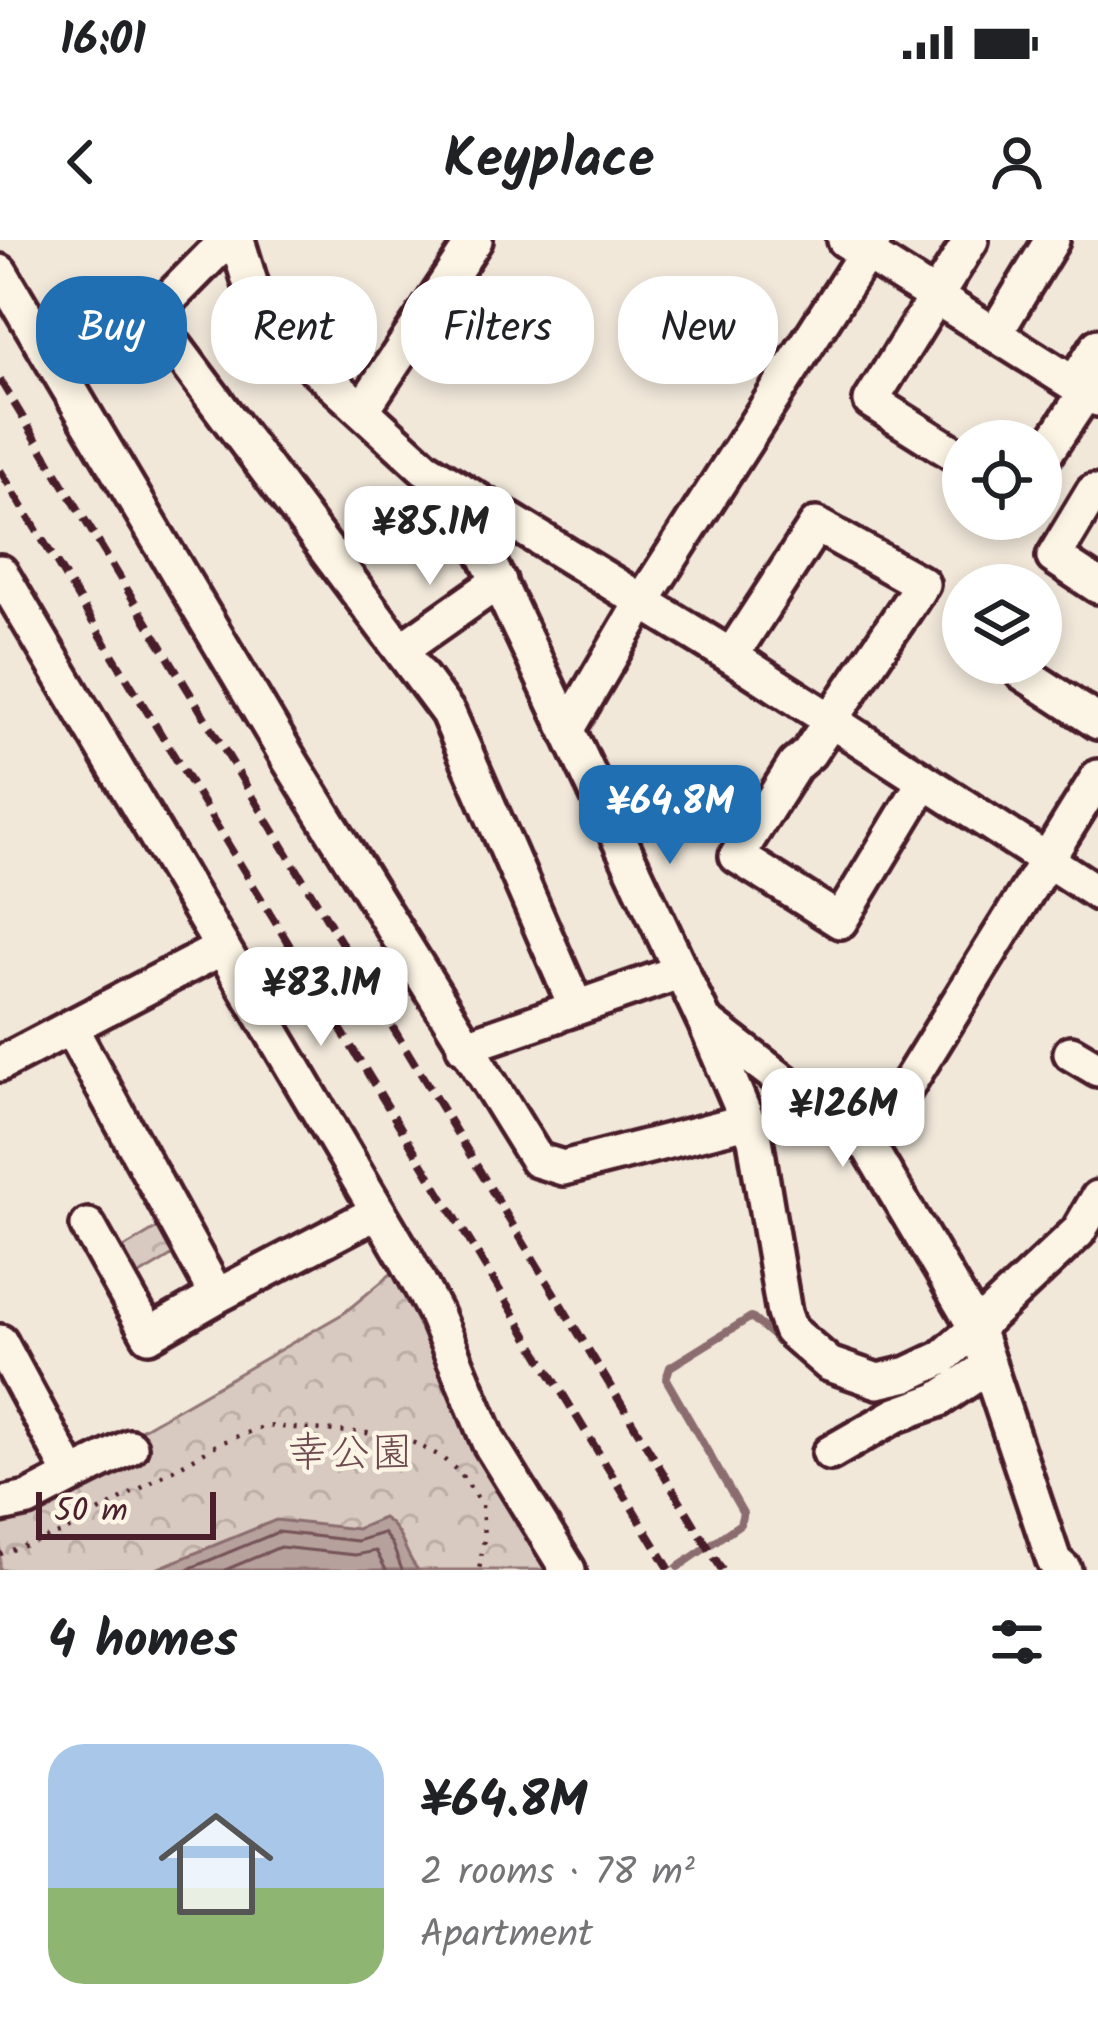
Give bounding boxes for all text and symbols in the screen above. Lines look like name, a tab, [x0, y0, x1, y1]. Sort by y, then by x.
text: 16:01	[60, 6, 146, 78]
text: Keyplace	[444, 119, 654, 205]
icon: back	[48, 129, 114, 195]
icon: person	[984, 129, 1050, 195]
chip: Buy	[36, 276, 187, 384]
chip: Rent	[211, 276, 377, 384]
chip: Filters	[401, 276, 594, 384]
chip: New	[618, 276, 778, 384]
map controls	[942, 420, 1062, 684]
button: locate	[942, 420, 1062, 540]
pin: ¥85.1M	[332, 486, 528, 588]
text: ¥85.1M	[371, 494, 489, 556]
button: layers	[942, 564, 1062, 684]
pin: ¥64.8M	[572, 765, 768, 867]
text: ¥64.8M	[606, 773, 734, 835]
pin: ¥83.1M	[223, 947, 419, 1049]
text: ¥83.1M	[262, 955, 380, 1017]
pin: ¥126M	[759, 1068, 927, 1170]
text: ¥126M	[788, 1076, 898, 1138]
park label: 幸公園	[287, 1421, 413, 1488]
scale bar	[36, 1486, 216, 1539]
text: 50 m	[54, 1486, 128, 1539]
text: 4 homes	[48, 1602, 238, 1683]
icon: filters	[984, 1609, 1050, 1675]
text: ¥64.8M	[420, 1762, 588, 1843]
icon: home	[144, 1792, 288, 1936]
text: 2 rooms · 78 m²	[420, 1843, 695, 1905]
text: Apartment	[420, 1905, 593, 1967]

